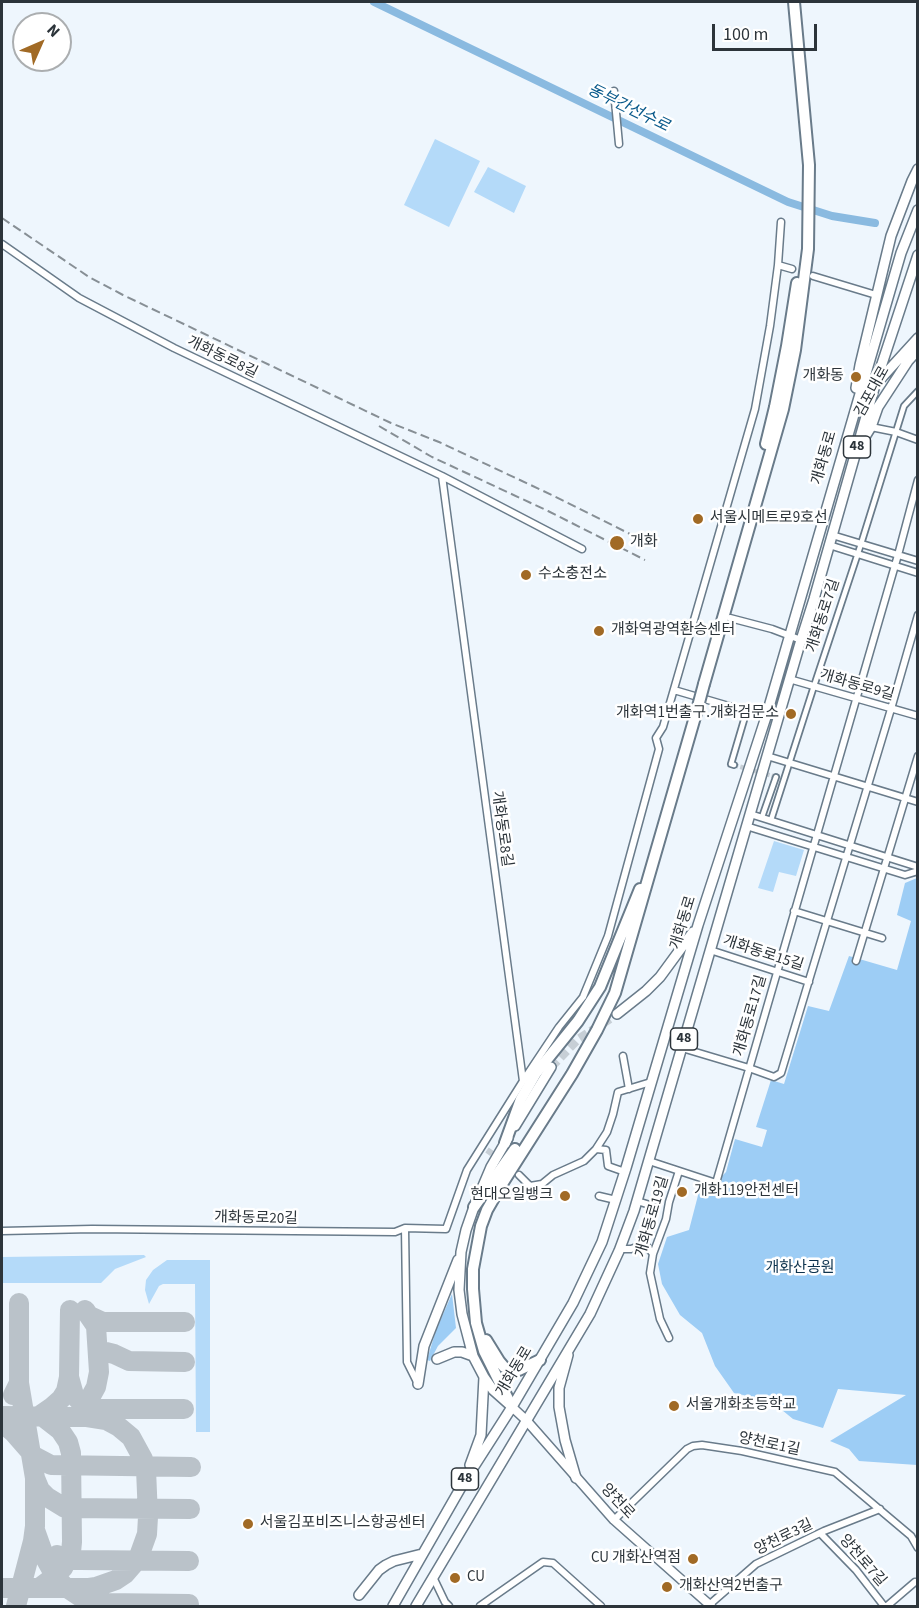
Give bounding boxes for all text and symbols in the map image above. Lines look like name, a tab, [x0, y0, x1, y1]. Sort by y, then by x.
north arrow	[12, 12, 72, 72]
scale bar	[715, 12, 820, 50]
text: N	[42, 19, 65, 42]
text: 100 m	[723, 22, 768, 47]
water label: 동부간선수로	[584, 81, 672, 137]
street label: 개화동로8길	[184, 333, 260, 383]
street label: 김포대로	[852, 363, 894, 421]
place label: 개화동	[803, 368, 844, 386]
marker: 개화동	[849, 370, 863, 384]
street label: 개화동로	[809, 429, 841, 487]
road number: 48	[844, 436, 870, 458]
place label: 서울시메트로9호선	[710, 510, 828, 528]
marker: 서울시메트로9호선	[691, 512, 705, 526]
marker: 개화	[608, 534, 626, 552]
place label: 개화	[630, 534, 658, 552]
place label: 수소충전소	[538, 566, 607, 584]
marker: 수소충전소	[519, 568, 533, 582]
street label: 개화동로7길	[804, 577, 844, 655]
place label: 개화역광역환승센터	[611, 622, 735, 640]
marker: 개화역광역환승센터	[592, 624, 606, 638]
street label: 개화동로9길	[818, 667, 896, 705]
place label: 개화역1번출구.개화검문소	[616, 705, 779, 723]
marker: 개화역1번출구.개화검문소	[784, 707, 798, 721]
street label: 개화동로8길	[487, 790, 515, 868]
street label: 개화동로	[667, 894, 701, 952]
street label: 개화동로15길	[720, 932, 806, 976]
street label: 개화동로17길	[731, 973, 771, 1059]
road number: 48	[670, 1028, 698, 1050]
street label: 개화동로19길	[633, 1174, 673, 1260]
place label: 개화119안전센터	[694, 1183, 799, 1201]
marker: 개화119안전센터	[675, 1185, 689, 1199]
place label: 현대오일뱅크	[470, 1187, 553, 1205]
marker: 현대오일뱅크	[558, 1189, 572, 1203]
street label: 개화동로20길	[214, 1209, 298, 1229]
park label: 개화산공원	[766, 1260, 834, 1278]
street label: 개화동로	[493, 1344, 537, 1400]
place label: 서울개화초등학교	[686, 1397, 796, 1415]
marker: 서울개화초등학교	[667, 1399, 681, 1413]
street label: 양천로1길	[736, 1430, 802, 1460]
road number: 48	[452, 1468, 478, 1490]
street label: 양천로	[596, 1481, 638, 1523]
place label: 서울김포비즈니스항공센터	[260, 1515, 426, 1533]
street label: 양천로3길	[752, 1516, 816, 1560]
marker: 서울김포비즈니스항공센터	[241, 1517, 255, 1531]
street label: 양천로7길	[835, 1531, 889, 1591]
place label: CU 개화산역점	[591, 1550, 681, 1568]
marker: CU 개화산역점	[686, 1552, 700, 1566]
place label: CU	[467, 1569, 485, 1587]
marker: CU	[448, 1571, 462, 1585]
place label: 개화산역2번출구	[679, 1578, 783, 1596]
marker: 개화산역2번출구	[660, 1580, 674, 1594]

